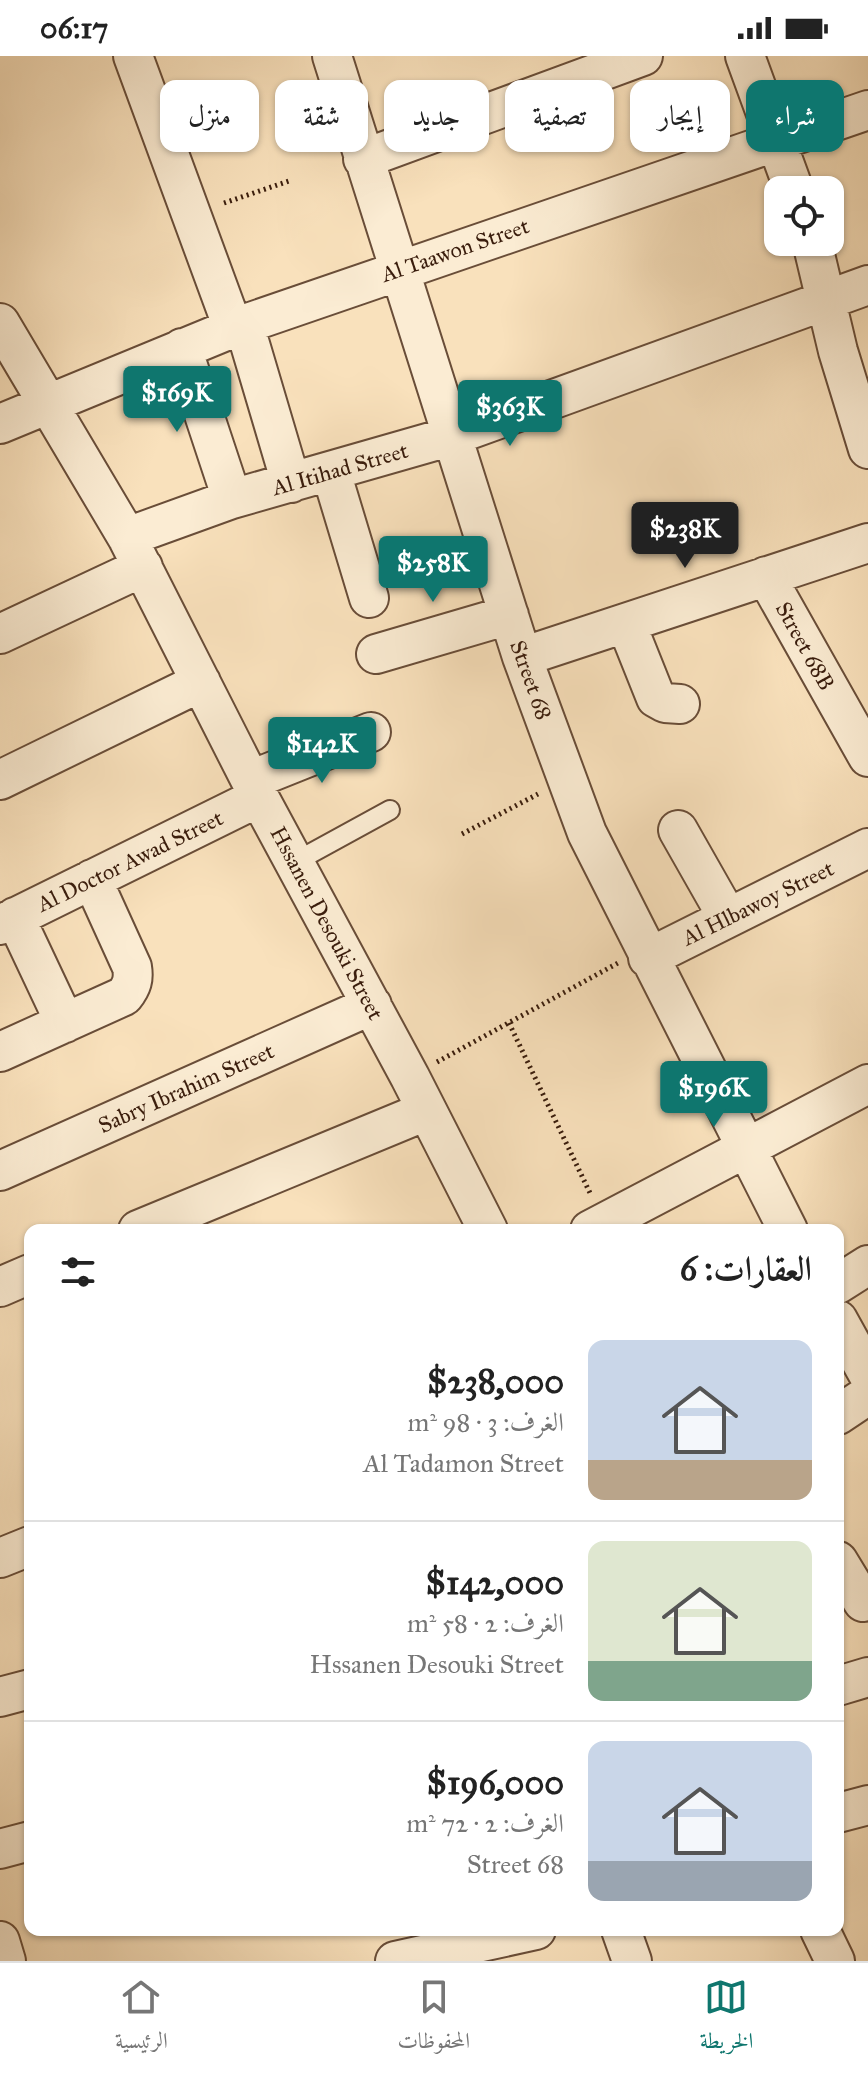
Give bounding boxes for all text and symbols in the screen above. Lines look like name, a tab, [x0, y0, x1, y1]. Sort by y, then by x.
text: 06:17	[40, 10, 108, 46]
chip: منزل	[160, 80, 259, 152]
chip: شقة	[275, 80, 368, 152]
chip: جديد	[384, 80, 489, 152]
chip: تصفية	[505, 80, 614, 152]
chip: إيجار	[630, 80, 730, 152]
chip: شراء	[746, 80, 844, 152]
map controls	[764, 176, 844, 256]
button: locate	[764, 176, 844, 256]
street label: Al Taawon Street	[377, 212, 533, 288]
pin: $169K	[121, 366, 233, 434]
text: $169K	[141, 376, 213, 408]
pin: $363K	[454, 380, 566, 448]
text: $363K	[476, 390, 544, 422]
street label: Al Itihad Street	[268, 437, 411, 502]
pin: $238K	[629, 502, 741, 570]
text: $238K	[649, 512, 721, 544]
pin: $258K	[377, 536, 489, 604]
text: $258K	[397, 546, 469, 578]
street label: Street 68B	[770, 597, 840, 695]
street label: Street 68	[504, 637, 558, 723]
pin: $142K	[266, 717, 378, 785]
text: $142K	[286, 727, 358, 759]
street label: Al Doctor Awad Street	[32, 804, 228, 918]
street label: Hssanen Desouki Street	[265, 822, 390, 1025]
street label: Al Hlbawoy Street	[677, 855, 838, 952]
street label: Sabry Ibrahim Street	[94, 1037, 278, 1139]
pin: $196K	[658, 1061, 770, 1129]
text: $196K	[678, 1071, 750, 1103]
text: العقارات: 6	[680, 1248, 812, 1289]
icon: filters	[56, 1250, 100, 1294]
text: $238,000	[427, 1361, 564, 1402]
icon: home	[652, 1372, 748, 1468]
text: الغرف: 3 · 98 m²	[408, 1406, 564, 1438]
text: Al Tadamon Street	[363, 1447, 564, 1479]
text: $142,000	[426, 1562, 564, 1603]
icon: home	[652, 1573, 748, 1669]
text: الغرف: 2 · 58 m²	[407, 1607, 564, 1639]
text: Hssanen Desouki Street	[310, 1648, 564, 1680]
text: $196,000	[427, 1762, 564, 1803]
icon: home	[652, 1773, 748, 1869]
text: الغرف: 2 · 72 m²	[406, 1807, 564, 1839]
text: Street 68	[467, 1848, 564, 1880]
tab: الرئيسية	[115, 1975, 168, 2062]
tab: المحفوظات	[397, 1975, 470, 2062]
tab: الخريطة	[700, 1975, 753, 2062]

